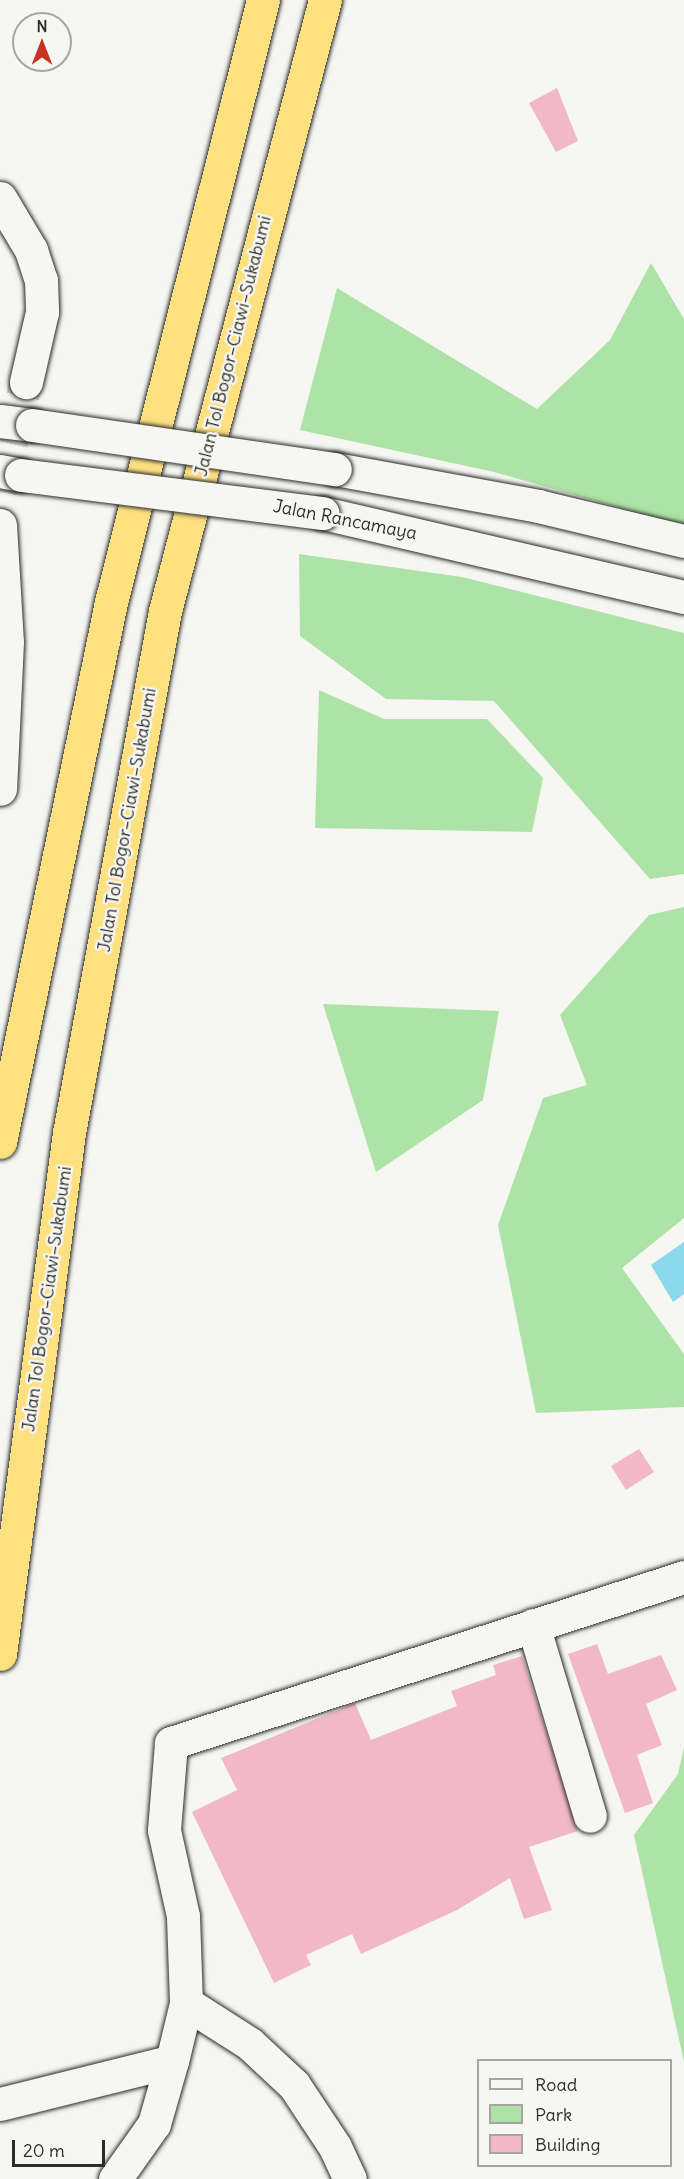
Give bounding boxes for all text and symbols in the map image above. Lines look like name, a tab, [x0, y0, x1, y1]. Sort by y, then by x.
north arrow	[12, 12, 72, 72]
text: N	[36, 16, 48, 36]
street label: Jalan Tol Bogor–Ciawi–Sukabumi	[190, 213, 276, 479]
street label: Jalan Rancamaya	[271, 495, 419, 545]
street label: Jalan Tol Bogor–Ciawi–Sukabumi	[93, 686, 161, 954]
street label: Jalan Tol Bogor–Ciawi–Sukabumi	[18, 1165, 76, 1433]
legend	[477, 2059, 672, 2167]
text: Road	[535, 2073, 577, 2096]
text: Park	[535, 2103, 572, 2126]
scale bar	[15, 2128, 108, 2166]
text: Building	[535, 2133, 600, 2156]
text: 20 m	[23, 2139, 65, 2162]

